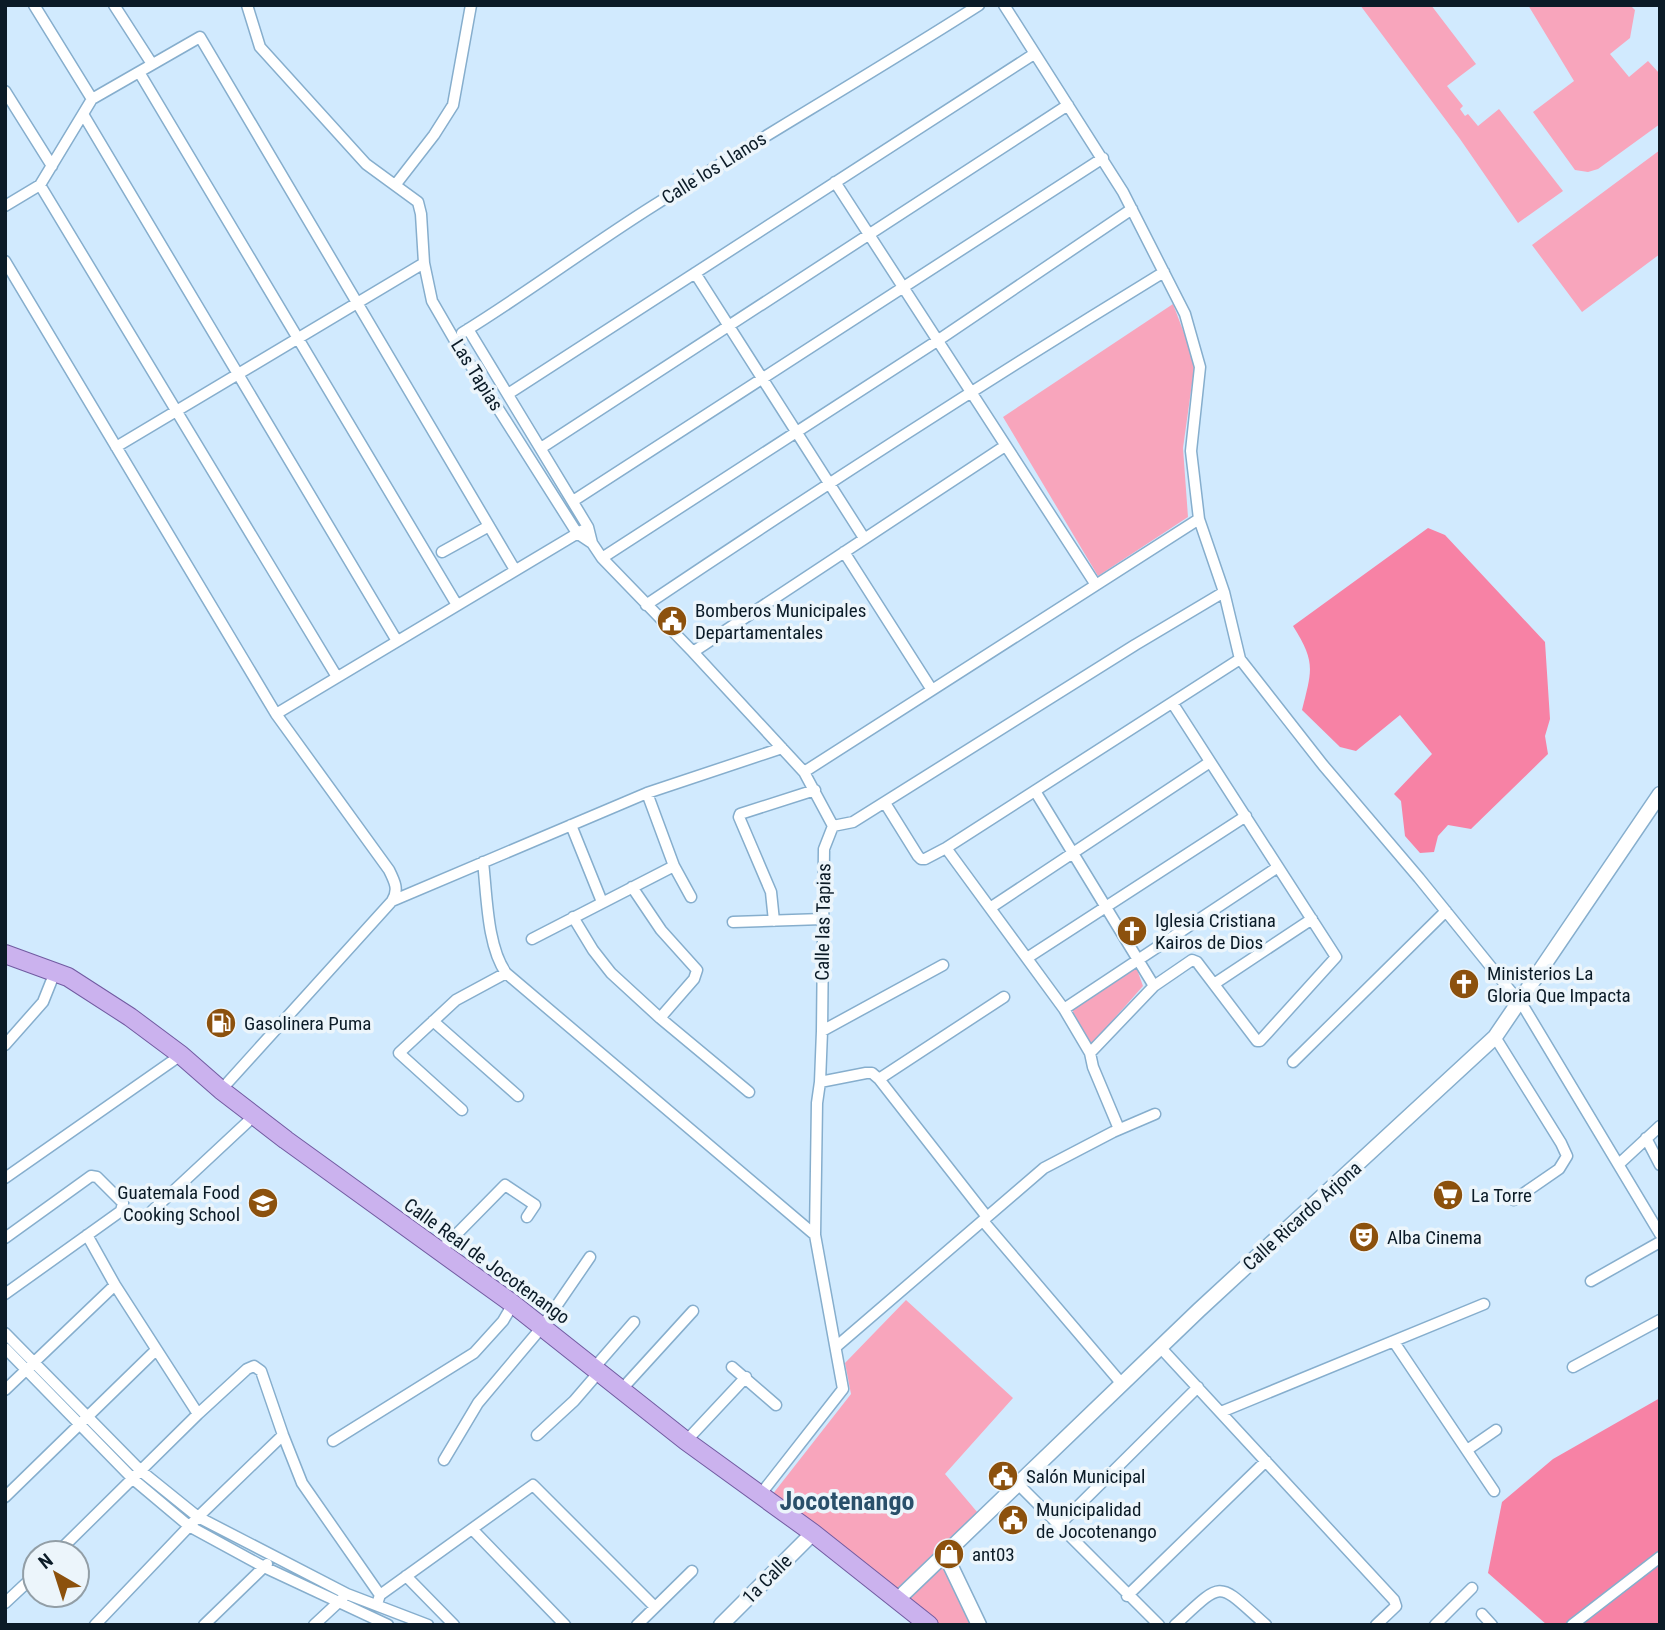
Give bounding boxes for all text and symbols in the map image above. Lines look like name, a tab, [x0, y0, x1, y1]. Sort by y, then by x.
street label: Calle los Llanos	[658, 127, 770, 209]
street label: Las Tapias	[446, 335, 508, 415]
place label: Bomberos Municipales Departamentales	[695, 599, 866, 644]
public building icon: Bomberos Municipales Departamentales	[655, 604, 689, 638]
street label: Calle las Tapias	[810, 863, 836, 981]
place label: Iglesia Cristiana Kairos de Dios	[1155, 909, 1276, 954]
church icon: Iglesia Cristiana Kairos de Dios	[1115, 914, 1149, 948]
place label: Ministerios La Gloria Que Impacta	[1487, 962, 1631, 1007]
church icon: Ministerios La Gloria Que Impacta	[1447, 967, 1481, 1001]
fuel station icon: Gasolinera Puma	[204, 1006, 238, 1040]
place label: Gasolinera Puma	[244, 1012, 371, 1035]
street label: Calle Ricardo Arjona	[1238, 1157, 1366, 1275]
supermarket icon: La Torre	[1431, 1178, 1465, 1212]
place label: Guatemala Food Cooking School	[117, 1181, 240, 1226]
place label: La Torre	[1471, 1184, 1532, 1207]
school or university icon: Guatemala Food Cooking School	[246, 1186, 280, 1220]
street label: Calle Real de Jocotenango	[400, 1193, 574, 1329]
theatre icon: Alba Cinema	[1347, 1220, 1381, 1254]
place label: Alba Cinema	[1387, 1226, 1482, 1249]
public building icon: Salón Municipal	[986, 1459, 1020, 1493]
place label: Salón Municipal	[1026, 1465, 1145, 1488]
district label: Jocotenango	[780, 1486, 914, 1516]
place label: Municipalidad de Jocotenango	[1036, 1498, 1157, 1543]
public building icon: Municipalidad de Jocotenango	[996, 1503, 1030, 1537]
shop icon: ant03	[932, 1537, 966, 1571]
north arrow	[21, 1539, 91, 1609]
place label: ant03	[972, 1543, 1015, 1566]
text: N	[34, 1549, 57, 1574]
street label: 1a Calle	[738, 1549, 797, 1608]

